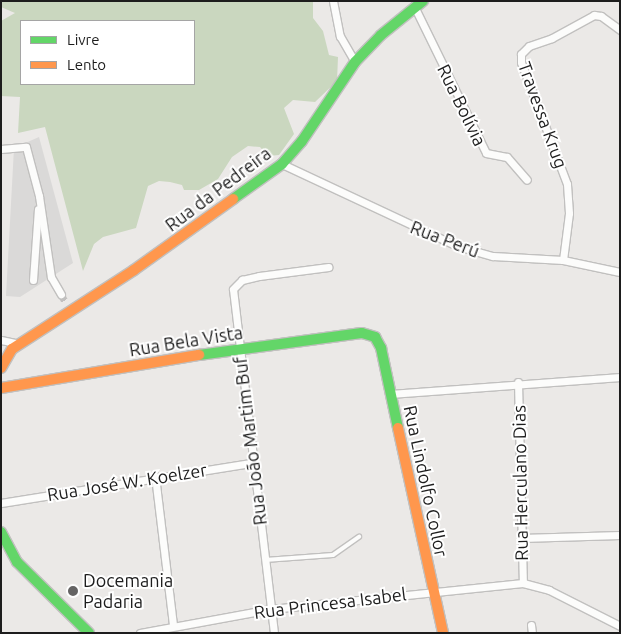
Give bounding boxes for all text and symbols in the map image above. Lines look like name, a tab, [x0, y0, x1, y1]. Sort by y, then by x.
legend	[20, 20, 195, 85]
text: Livre	[67, 31, 100, 48]
text: Lento	[67, 56, 106, 73]
street label: Travessa Krug	[514, 59, 572, 171]
street label: Rua Bolívia	[433, 61, 491, 149]
street label: Rua da Pedreira	[161, 142, 275, 236]
street label: Rua Perú	[407, 216, 483, 262]
street label: Rua Bela Vista	[128, 321, 244, 361]
street label: Rua João Martim Buf	[229, 356, 271, 526]
street label: Rua Lindolfo Collor	[399, 403, 453, 559]
street label: Rua Herculano Dias	[508, 405, 532, 561]
street label: Rua José W. Koelzer	[45, 459, 209, 505]
place label: Docemania Padaria	[83, 570, 173, 612]
street label: Rua Princesa Isabel	[253, 583, 407, 623]
marker: Docemania Padaria	[67, 585, 79, 597]

